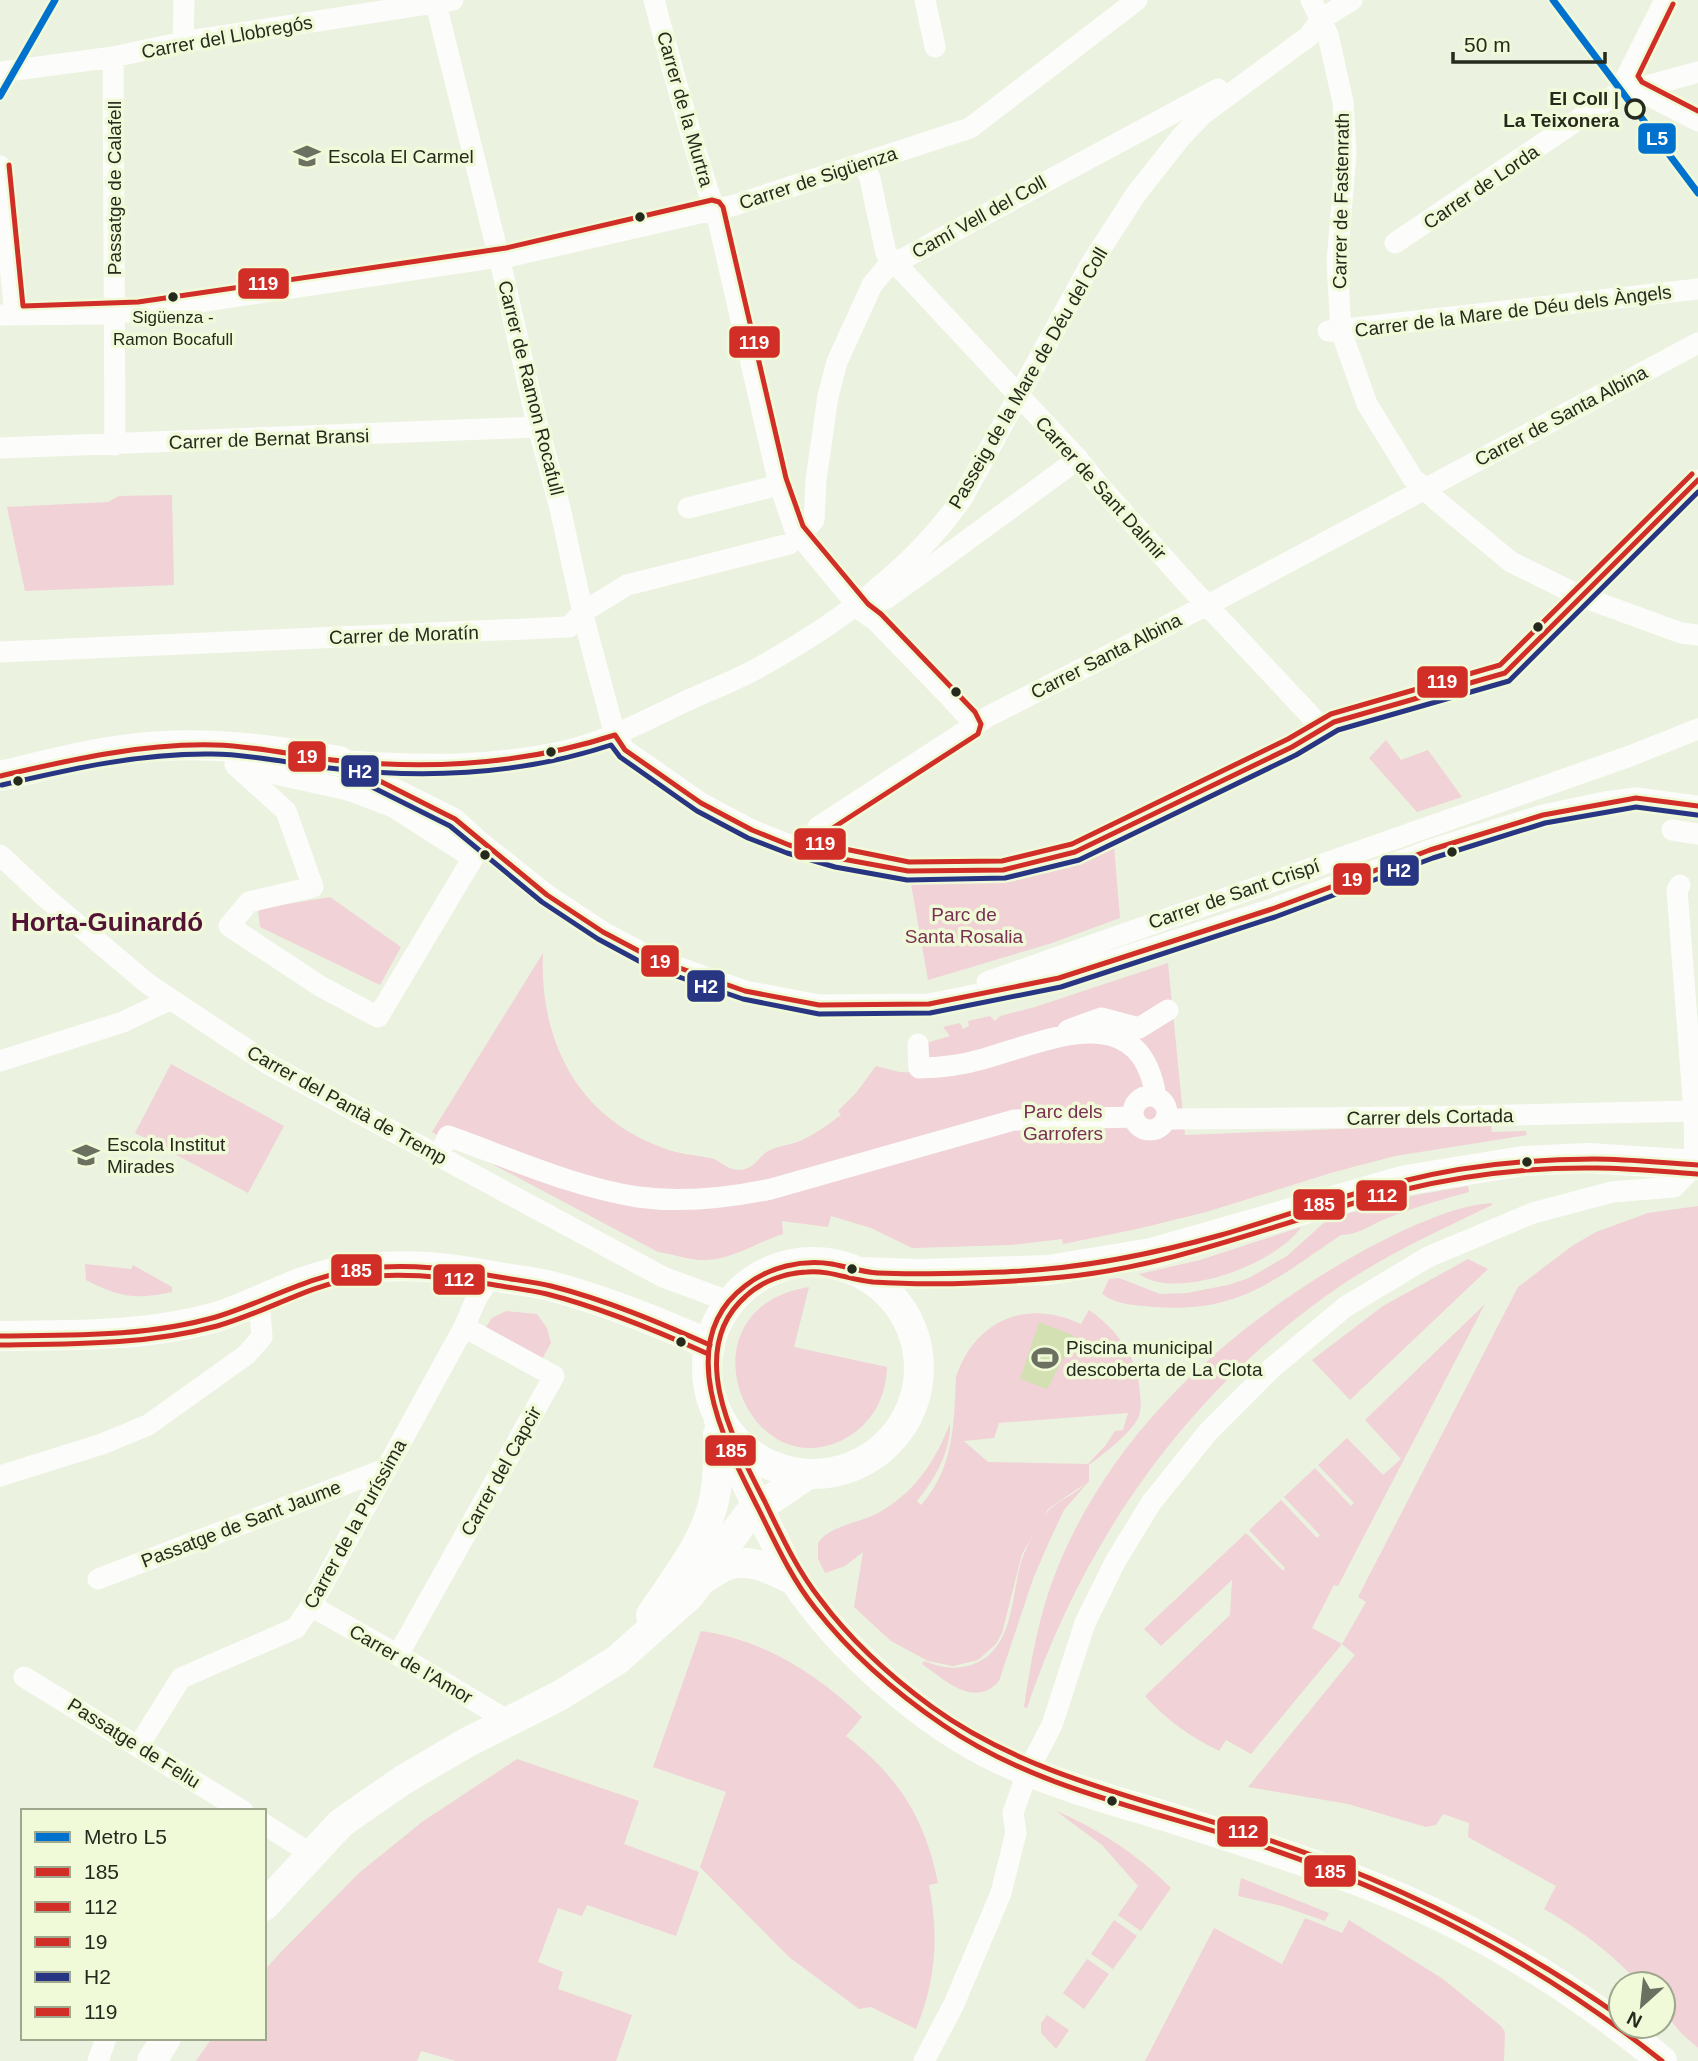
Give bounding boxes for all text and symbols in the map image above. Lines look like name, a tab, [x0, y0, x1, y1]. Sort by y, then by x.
street label: Carrer del Llobregós	[140, 12, 314, 62]
scale bar	[1453, 21, 1605, 65]
street label: Carrer de la Murtra	[653, 29, 717, 189]
text: 50 m	[1464, 33, 1511, 56]
place label: El Coll | La Teixonera	[1503, 88, 1619, 131]
marker: El Coll | La Teixonera	[1625, 99, 1645, 119]
street label: Passatge de Calafell	[104, 101, 125, 275]
street label: Carrer de Fastenrath	[1329, 113, 1353, 289]
line badge: L5	[1637, 122, 1677, 155]
text: L5	[1646, 128, 1669, 149]
school or university icon: Escola El Carmel	[292, 141, 322, 171]
street label: Carrer de Lorda	[1420, 141, 1543, 233]
street label: Carrer de Sigüenza	[736, 142, 900, 213]
place label: Escola El Carmel	[328, 146, 474, 167]
street label: Camí Vell del Coll	[908, 171, 1050, 263]
unlabelled marker	[633, 210, 647, 224]
street label: Passeig de la Mare de Déu del Coll	[944, 244, 1112, 512]
line badge: 119	[237, 267, 290, 300]
text: 119	[248, 273, 278, 294]
street label: Carrer de Ramon Rocafull	[494, 278, 568, 498]
street label: Carrer de la Mare de Déu dels Àngels	[1353, 281, 1673, 341]
marker: Sigüenza - Ramon Bocafull	[166, 290, 180, 304]
place label: Sigüenza - Ramon Bocafull	[113, 308, 233, 349]
line badge: 119	[728, 325, 781, 359]
text: 119	[739, 332, 769, 353]
street label: Carrer de Santa Albina	[1471, 361, 1651, 470]
street label: Carrer de Sant Dalmir	[1031, 412, 1171, 564]
street label: Carrer de Bernat Bransi	[168, 425, 370, 453]
street label: Carrer Santa Albina	[1027, 609, 1185, 703]
unlabelled marker	[1531, 620, 1545, 634]
street label: Carrer de Moratín	[329, 622, 479, 648]
line badge: 119	[1416, 665, 1469, 699]
text: 119	[1427, 671, 1457, 692]
unlabelled marker	[949, 685, 963, 699]
line badge: 19	[287, 740, 327, 773]
unlabelled marker	[544, 745, 558, 759]
text: 19	[296, 746, 318, 767]
line badge: H2	[340, 754, 380, 788]
text: H2	[348, 761, 372, 782]
unlabelled marker	[11, 774, 25, 788]
line badge: 119	[793, 827, 847, 861]
text: 119	[805, 833, 835, 854]
unlabelled marker	[1445, 845, 1459, 859]
unlabelled marker	[478, 848, 492, 862]
line badge: H2	[1379, 854, 1420, 887]
street label: Carrer de Sant Crispí	[1146, 855, 1323, 933]
text: H2	[1387, 860, 1411, 881]
line badge: 19	[1332, 862, 1372, 896]
text: 19	[1341, 869, 1363, 890]
park label: Parc de Santa Rosalia	[905, 904, 1024, 947]
district label: Horta-Guinardó	[11, 907, 203, 937]
line badge: 19	[640, 944, 680, 978]
text: 19	[649, 951, 671, 972]
line badge: H2	[686, 969, 726, 1003]
text: H2	[694, 976, 718, 997]
street label: Carrer del Pantà de Tremp	[244, 1041, 450, 1169]
park label: Parc dels Garrofers	[1023, 1101, 1103, 1144]
street label: Carrer dels Cortada	[1346, 1105, 1514, 1129]
place label: Escola Institut Mirades	[107, 1134, 226, 1177]
school or university icon: Escola Institut Mirades	[71, 1140, 101, 1170]
unlabelled marker	[1520, 1155, 1534, 1169]
line badge: 112	[1355, 1179, 1408, 1212]
text: 112	[1367, 1185, 1397, 1206]
line badge: 185	[1292, 1188, 1346, 1221]
text: 185	[1303, 1194, 1335, 1215]
line badge: 185	[330, 1253, 383, 1287]
text: 185	[340, 1260, 372, 1281]
unlabelled marker	[845, 1262, 859, 1276]
line badge: 112	[432, 1263, 486, 1296]
text: 112	[444, 1269, 474, 1290]
unlabelled marker	[674, 1335, 688, 1349]
place label: Piscina municipal descoberta de La Clota	[1066, 1337, 1263, 1380]
sports icon: Piscina municipal descoberta de La Clota	[1030, 1343, 1060, 1373]
street label: Carrer del Capcir	[457, 1402, 546, 1539]
line badge: 185	[704, 1434, 757, 1467]
street label: Carrer de la Puríssima	[300, 1435, 410, 1612]
text: 185	[715, 1440, 747, 1461]
street label: Passatge de Sant Jaume	[138, 1476, 344, 1572]
street label: Carrer de l'Amor	[346, 1620, 477, 1708]
street label: Passatge de Feliu	[64, 1694, 204, 1792]
unlabelled marker	[1105, 1794, 1119, 1808]
legend	[21, 1809, 266, 2040]
line badge: 112	[1216, 1815, 1269, 1848]
text: 112	[1228, 1821, 1258, 1842]
text: Metro L5	[84, 1825, 167, 1848]
line badge: 185	[1303, 1854, 1357, 1888]
text: 185	[84, 1860, 119, 1883]
text: 185	[1314, 1861, 1346, 1882]
text: 112	[84, 1895, 117, 1918]
text: 19	[84, 1930, 107, 1953]
text: H2	[84, 1965, 111, 1988]
north arrow	[1607, 1970, 1677, 2040]
text: 119	[84, 2000, 117, 2023]
text: N	[1624, 2007, 1645, 2032]

